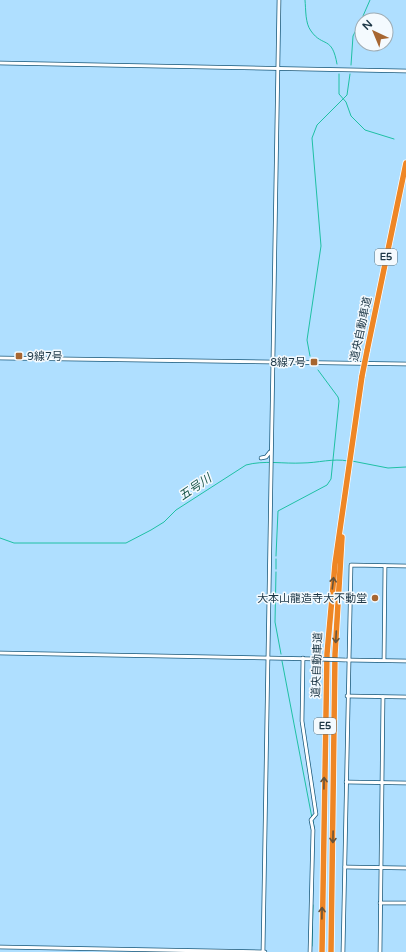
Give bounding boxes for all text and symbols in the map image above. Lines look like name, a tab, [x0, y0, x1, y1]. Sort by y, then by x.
north arrow	[354, 12, 394, 52]
text: N	[360, 17, 375, 33]
road number: E5	[375, 249, 397, 265]
street label: 道央自動車道	[348, 295, 374, 363]
place label: 9線7号	[27, 350, 63, 363]
marker: 9線7号	[14, 351, 24, 361]
place label: 8線7号	[270, 356, 306, 369]
marker: 8線7号	[309, 357, 319, 367]
water label: 五号川	[176, 470, 215, 503]
one-way arrow	[329, 577, 337, 590]
place label: 大本山龍造寺大不動堂	[257, 592, 367, 605]
marker: 大本山龍造寺大不動堂	[370, 593, 380, 603]
one-way arrow	[333, 630, 340, 643]
street label: 道央自動車道	[309, 632, 325, 698]
road number: E5	[314, 718, 336, 734]
one-way arrow	[320, 777, 328, 790]
one-way arrow	[329, 830, 337, 843]
one-way arrow	[318, 907, 326, 920]

